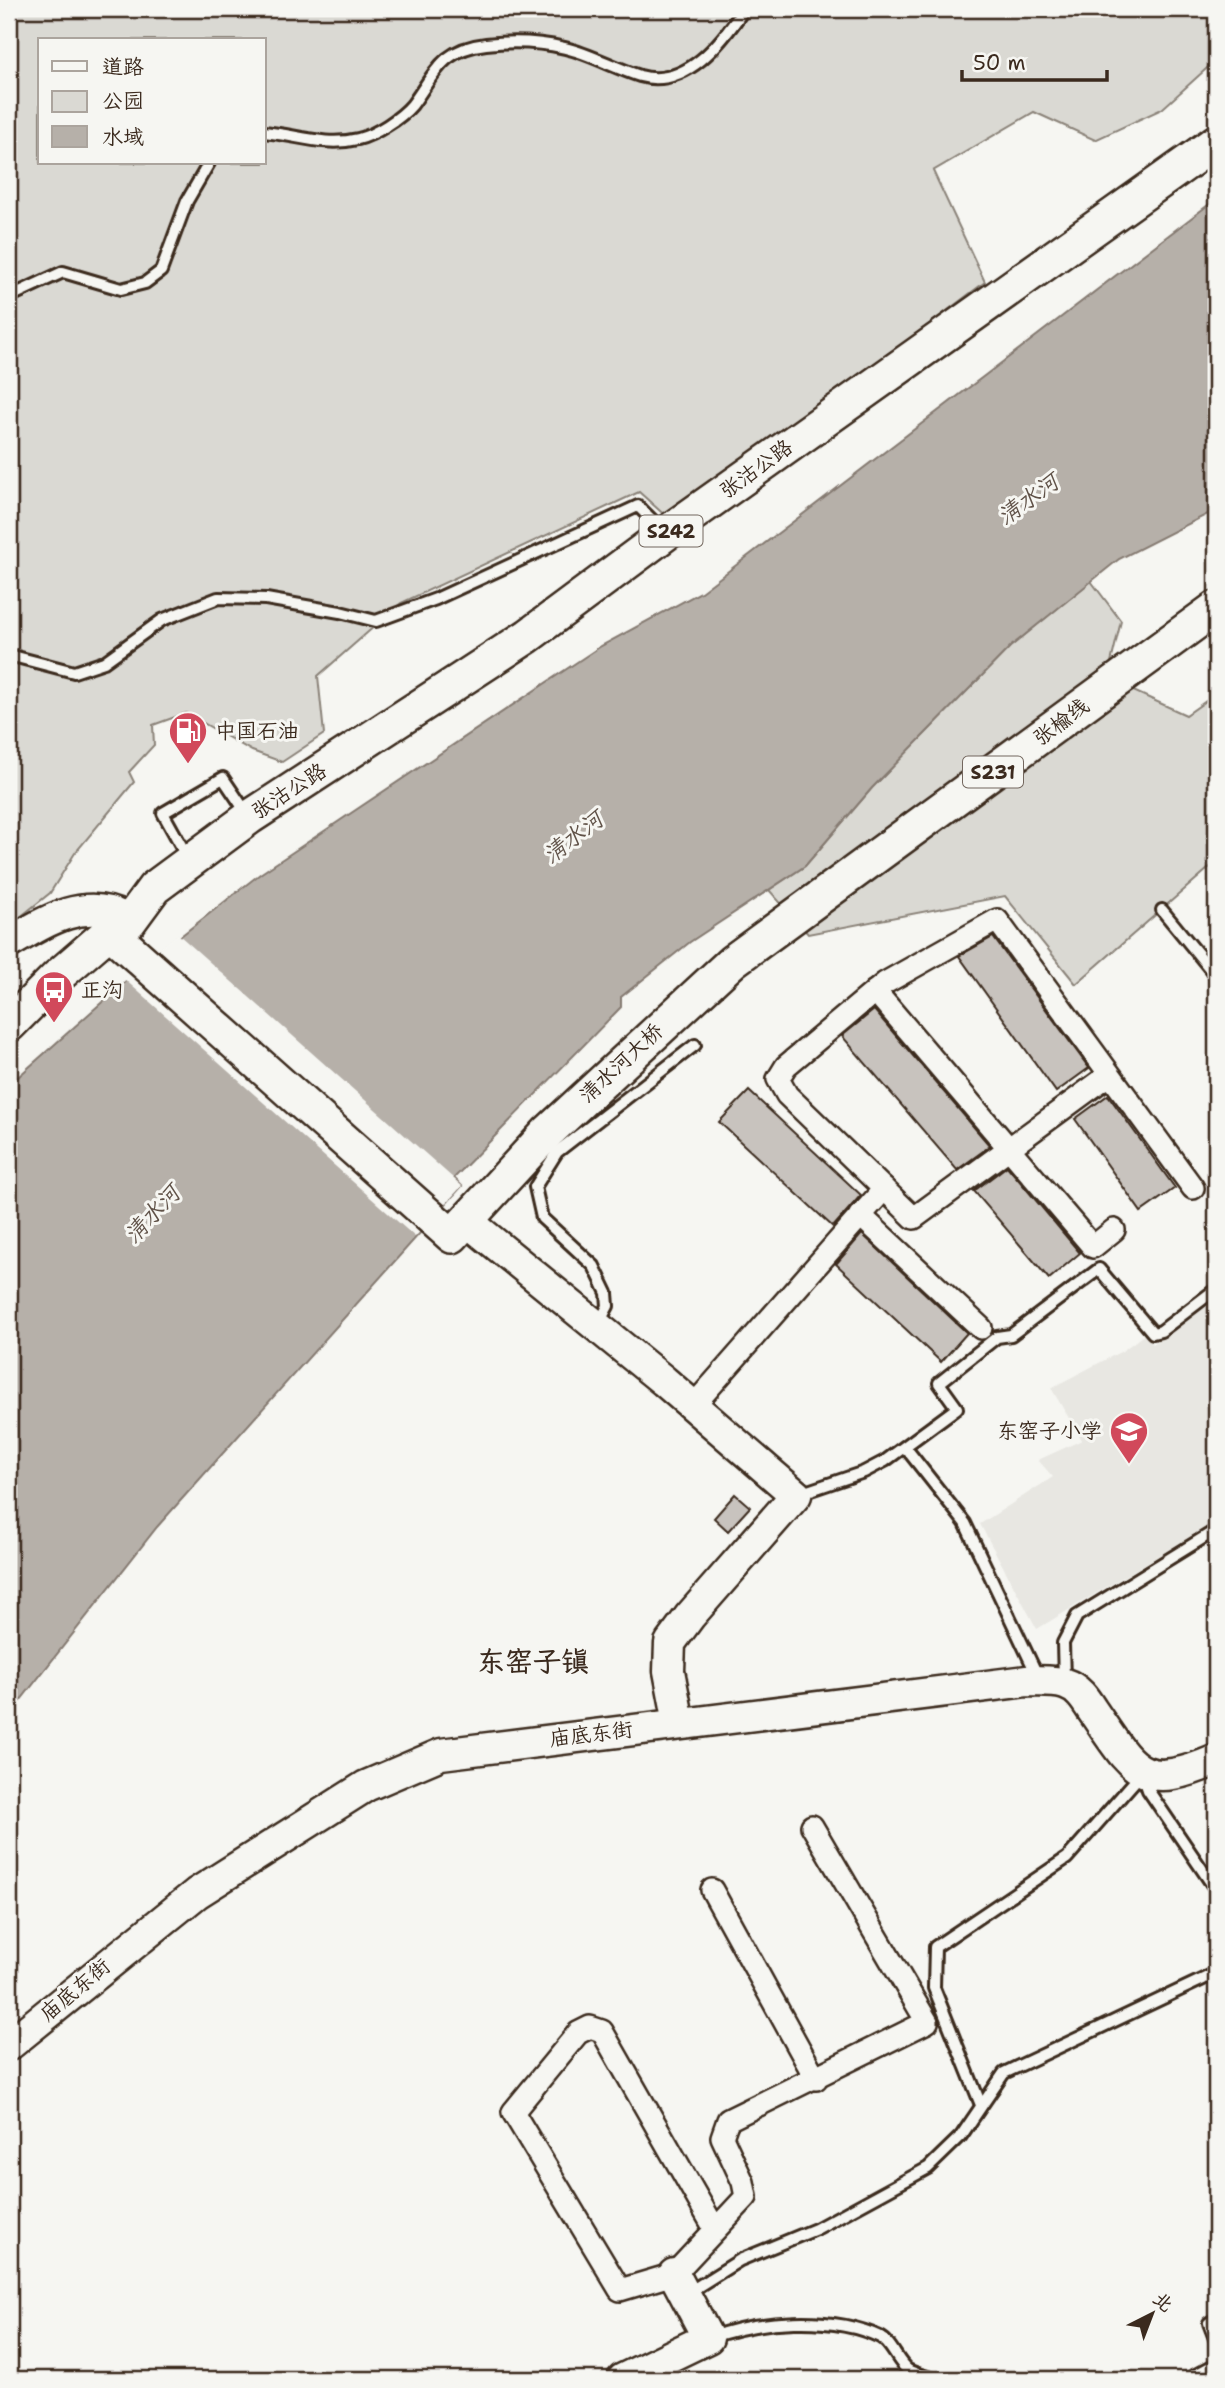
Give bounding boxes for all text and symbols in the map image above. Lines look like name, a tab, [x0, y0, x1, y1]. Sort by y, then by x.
legend	[38, 38, 266, 164]
scale bar	[962, 38, 1108, 82]
text: 50 m	[973, 49, 1026, 77]
text: 道路	[102, 53, 144, 81]
text: 公园	[102, 87, 144, 115]
text: 水域	[102, 123, 144, 151]
street label: 张沽公路	[714, 433, 798, 505]
water label: 清水河	[991, 464, 1068, 531]
road number: S242	[640, 516, 702, 546]
street label: 张榆线	[1027, 692, 1095, 752]
fuel station icon: 中国石油	[167, 710, 209, 765]
place label: 中国石油	[215, 717, 299, 745]
street label: 张沽公路	[246, 756, 332, 826]
road number: S231	[963, 757, 1023, 788]
water label: 清水河	[537, 801, 613, 870]
bus stop icon: 正沟	[33, 969, 75, 1024]
place label: 正沟	[81, 976, 123, 1004]
street label: 清水河大桥	[573, 1017, 669, 1109]
water label: 清水河	[118, 1176, 189, 1249]
school or university icon: 东窑子小学	[1108, 1410, 1150, 1465]
place label: 东窑子小学	[997, 1417, 1102, 1445]
district label: 东窑子镇	[477, 1642, 589, 1680]
street label: 庙底东街	[548, 1715, 634, 1753]
street label: 庙底东街	[34, 1952, 116, 2028]
north arrow	[1116, 2280, 1186, 2350]
text: 北	[1148, 2286, 1178, 2317]

